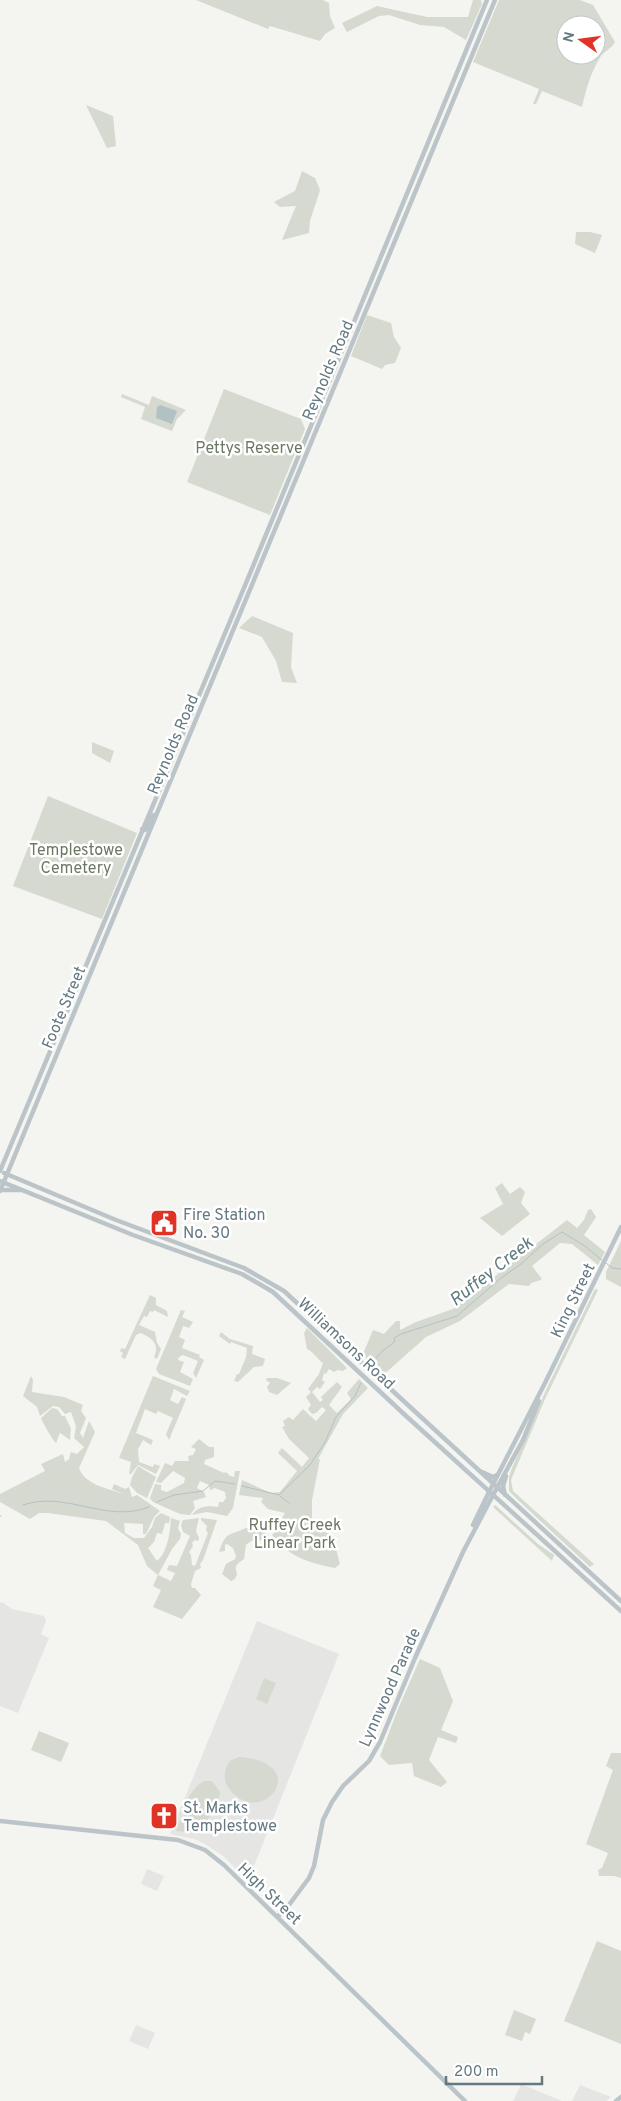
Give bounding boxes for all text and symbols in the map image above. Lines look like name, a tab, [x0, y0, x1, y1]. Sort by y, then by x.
north arrow	[556, 15, 606, 65]
text: N	[560, 30, 579, 44]
street label: Reynolds Road	[299, 318, 359, 424]
park label: Pettys Reserve	[195, 439, 303, 459]
street label: Reynolds Road	[144, 692, 204, 798]
park label: Templestowe Cemetery	[29, 841, 123, 879]
street label: Foote Street	[38, 963, 91, 1052]
place label: Fire Station No. 30	[183, 1206, 265, 1244]
public building icon: Fire Station No. 30	[149, 1208, 179, 1238]
water label: Ruffey Creek	[445, 1232, 539, 1312]
street label: King Street	[547, 1260, 600, 1342]
street label: Williamsons Road	[293, 1294, 398, 1395]
park label: Ruffey Creek Linear Park	[249, 1516, 341, 1554]
street label: Lynnwood Parade	[356, 1625, 426, 1750]
place label: St. Marks Templestowe	[183, 1799, 277, 1837]
church icon: St. Marks Templestowe	[149, 1801, 179, 1831]
street label: High Street	[232, 1859, 305, 1930]
scale bar	[446, 2054, 542, 2086]
text: 200 m	[454, 2063, 499, 2082]

